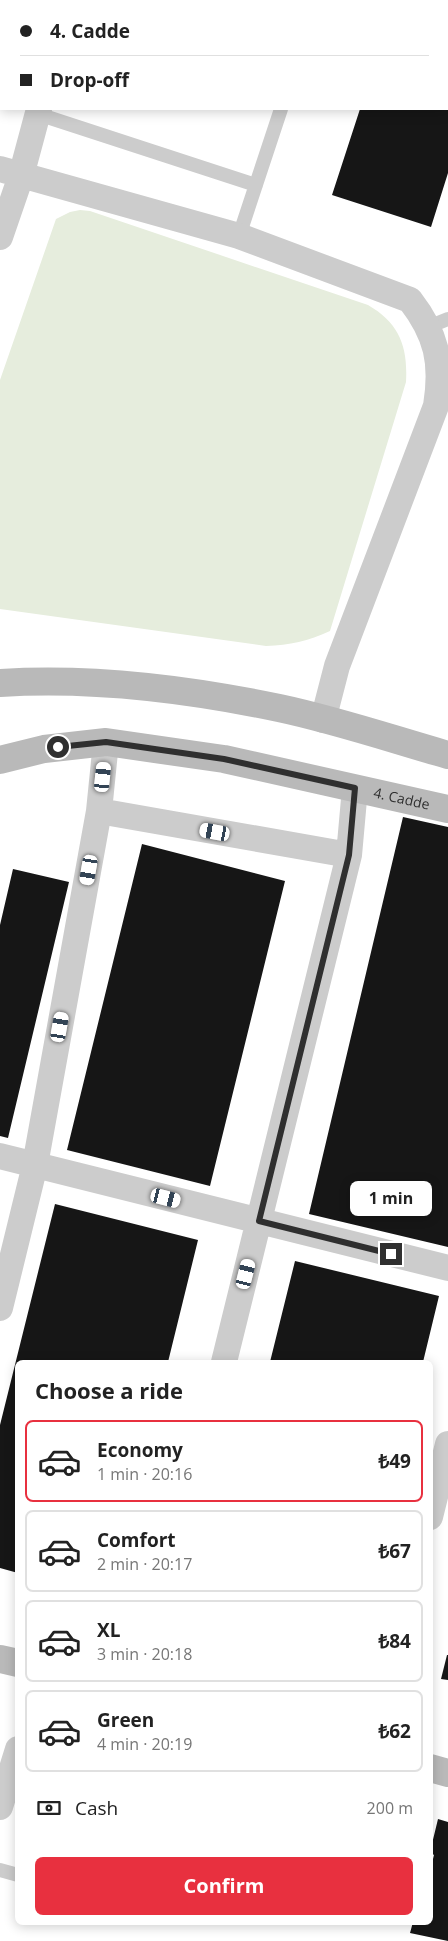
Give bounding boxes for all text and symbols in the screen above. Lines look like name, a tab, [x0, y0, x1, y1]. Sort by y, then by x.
text: 4. Cadde	[50, 18, 130, 44]
text: Drop-off	[50, 67, 129, 93]
route start	[47, 736, 69, 758]
car	[93, 761, 112, 793]
street label: 4. Cadde	[372, 783, 432, 814]
car	[198, 822, 231, 842]
car	[79, 854, 98, 886]
car	[50, 1011, 69, 1043]
callout: 1 min	[350, 1182, 432, 1216]
car	[149, 1187, 182, 1209]
text: 1 min	[369, 1187, 413, 1209]
route end	[380, 1243, 402, 1265]
car	[235, 1258, 256, 1290]
text: Choose a ride	[35, 1375, 183, 1405]
text: Economy	[97, 1437, 183, 1463]
icon: car	[37, 1439, 82, 1484]
text: ₺49	[378, 1448, 411, 1474]
text: 1 min · 20:16	[97, 1463, 192, 1485]
text: Comfort	[97, 1527, 176, 1553]
icon: car	[37, 1529, 82, 1574]
text: ₺67	[378, 1538, 411, 1564]
text: 2 min · 20:17	[97, 1553, 192, 1575]
text: XL	[97, 1617, 120, 1643]
icon: car	[37, 1619, 82, 1664]
text: ₺84	[378, 1628, 411, 1654]
text: 3 min · 20:18	[97, 1643, 192, 1665]
text: Green	[97, 1707, 154, 1733]
icon: car	[37, 1709, 82, 1754]
text: ₺62	[378, 1718, 411, 1744]
text: 4 min · 20:19	[97, 1733, 192, 1755]
icon: cash	[35, 1794, 63, 1822]
text: Cash	[75, 1795, 118, 1821]
text: 200 m	[367, 1797, 413, 1819]
button: Confirm	[35, 1857, 413, 1915]

